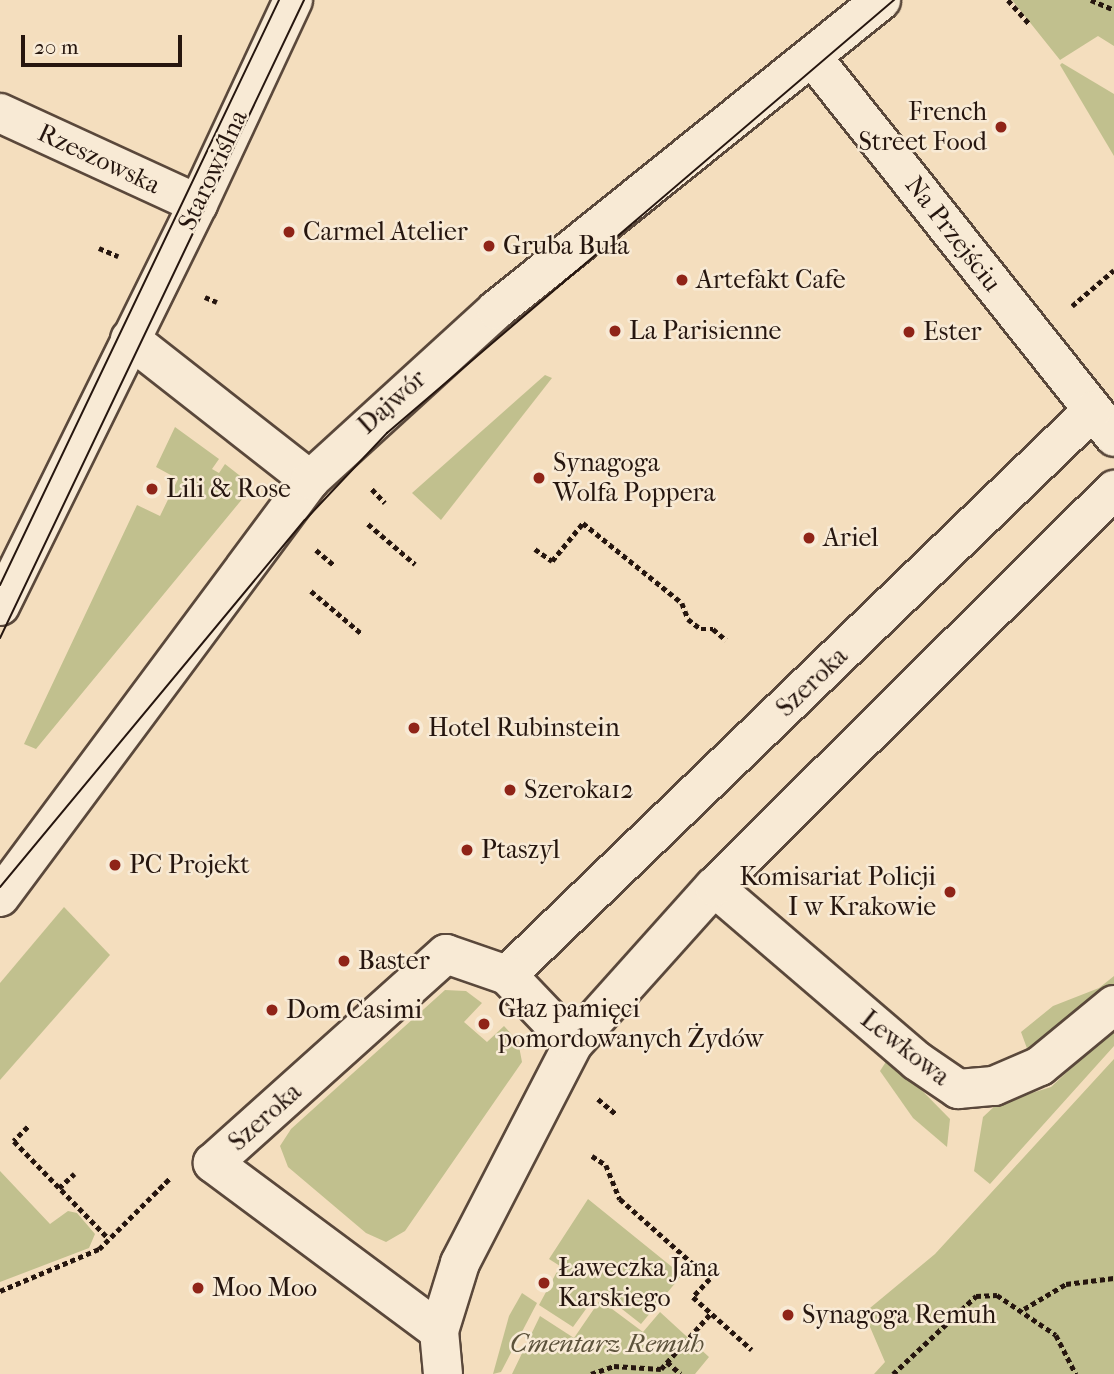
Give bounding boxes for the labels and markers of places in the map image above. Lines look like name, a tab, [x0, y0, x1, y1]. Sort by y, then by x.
place label: French Street Food	[858, 96, 987, 158]
marker: French Street Food	[993, 119, 1009, 135]
place label: Carmel Atelier	[303, 216, 468, 248]
marker: Carmel Atelier	[281, 224, 297, 240]
place label: Gruba Buła	[503, 230, 629, 262]
marker: Gruba Buła	[481, 238, 497, 254]
place label: Artefakt Cafe	[696, 264, 846, 296]
marker: Artefakt Cafe	[674, 272, 690, 288]
place label: La Parisienne	[629, 315, 781, 347]
place label: Ester	[923, 316, 982, 348]
marker: La Parisienne	[607, 323, 623, 339]
marker: Ester	[901, 324, 917, 340]
place label: Synagoga Wolfa Poppera	[553, 447, 716, 508]
marker: Synagoga Wolfa Poppera	[531, 470, 547, 486]
place label: Lili & Rose	[166, 473, 291, 505]
marker: Lili & Rose	[144, 481, 160, 497]
place label: Ariel	[823, 522, 878, 554]
marker: Ariel	[801, 530, 817, 546]
place label: Hotel Rubinstein	[428, 712, 620, 744]
marker: Hotel Rubinstein	[406, 720, 422, 736]
place label: Szeroka12	[524, 774, 634, 806]
marker: Szeroka12	[502, 782, 518, 798]
place label: Ptaszyl	[481, 834, 560, 866]
marker: Ptaszyl	[459, 842, 475, 858]
place label: PC Projekt	[129, 849, 249, 881]
marker: PC Projekt	[107, 857, 123, 873]
place label: Komisariat Policji I w Krakowie	[739, 861, 936, 922]
marker: Komisariat Policji I w Krakowie	[942, 884, 958, 900]
place label: Baster	[358, 945, 430, 977]
marker: Baster	[336, 953, 352, 969]
place label: Głaz pamięci pomordowanych Żydów	[498, 993, 764, 1054]
place label: Dom Casimi	[286, 994, 422, 1026]
marker: Dom Casimi	[264, 1002, 280, 1018]
marker: Głaz pamięci pomordowanych Żydów	[476, 1016, 492, 1032]
place label: Ławeczka Jana Karskiego	[558, 1252, 719, 1314]
place label: Moo Moo	[212, 1272, 317, 1304]
marker: Ławeczka Jana Karskiego	[536, 1275, 552, 1291]
marker: Moo Moo	[190, 1280, 206, 1296]
place label: Synagoga Remuh	[802, 1299, 996, 1331]
marker: Synagoga Remuh	[780, 1307, 796, 1323]

